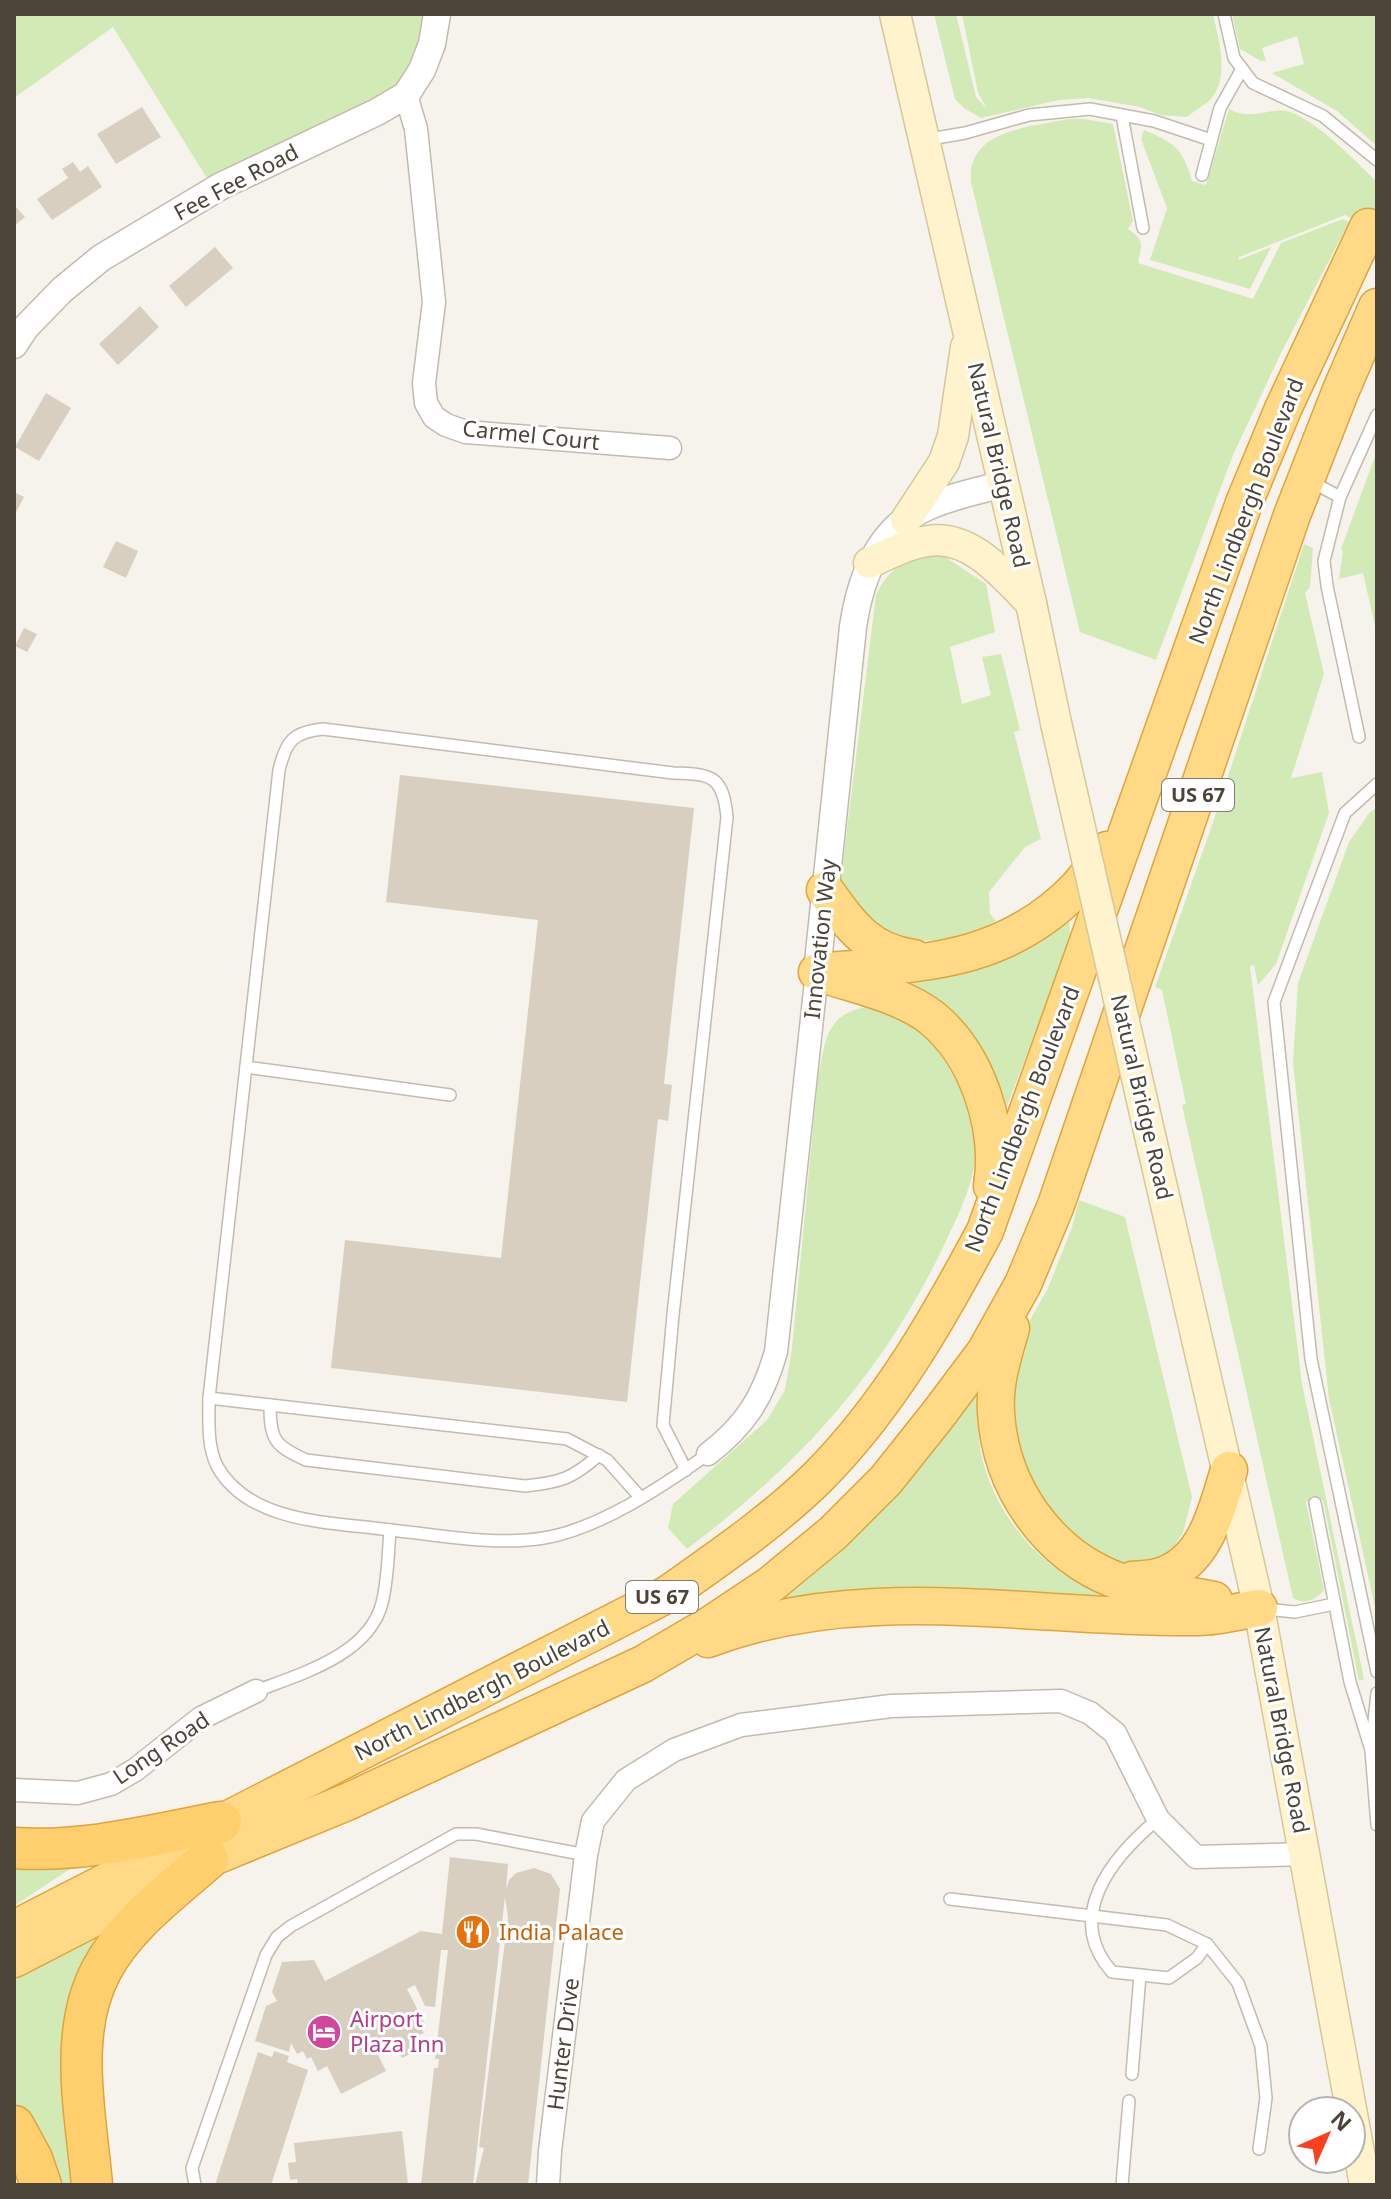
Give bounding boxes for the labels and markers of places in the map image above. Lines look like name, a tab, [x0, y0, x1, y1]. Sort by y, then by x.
restaurant icon: India Palace	[454, 1913, 492, 1951]
place label: India Palace	[499, 1916, 624, 1946]
place label: Airport Plaza Inn	[350, 2003, 444, 2058]
hotel icon: Airport Plaza Inn	[305, 2013, 343, 2051]

